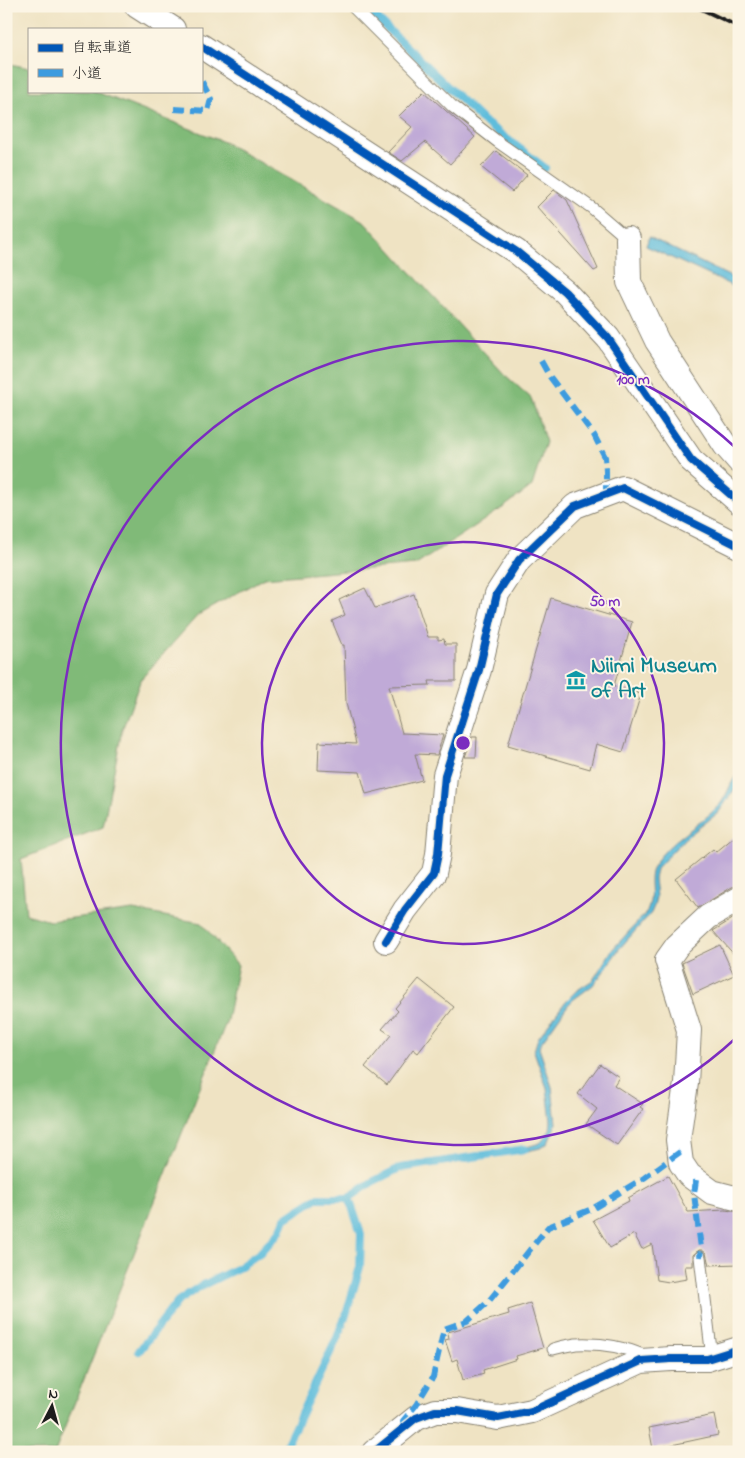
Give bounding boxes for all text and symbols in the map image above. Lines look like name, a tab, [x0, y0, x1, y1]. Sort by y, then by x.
legend	[28, 28, 202, 92]
text: 自転車道	[72, 37, 132, 59]
text: 小道	[72, 63, 102, 85]
text: 100 m	[616, 369, 650, 391]
text: 50 m	[590, 591, 621, 613]
place label: Niimi Museum of Art	[591, 651, 717, 708]
museum icon: Niimi Museum of Art	[565, 669, 587, 691]
centre of rings	[454, 734, 472, 752]
north arrow	[28, 1380, 78, 1430]
text: N	[47, 1384, 59, 1405]

